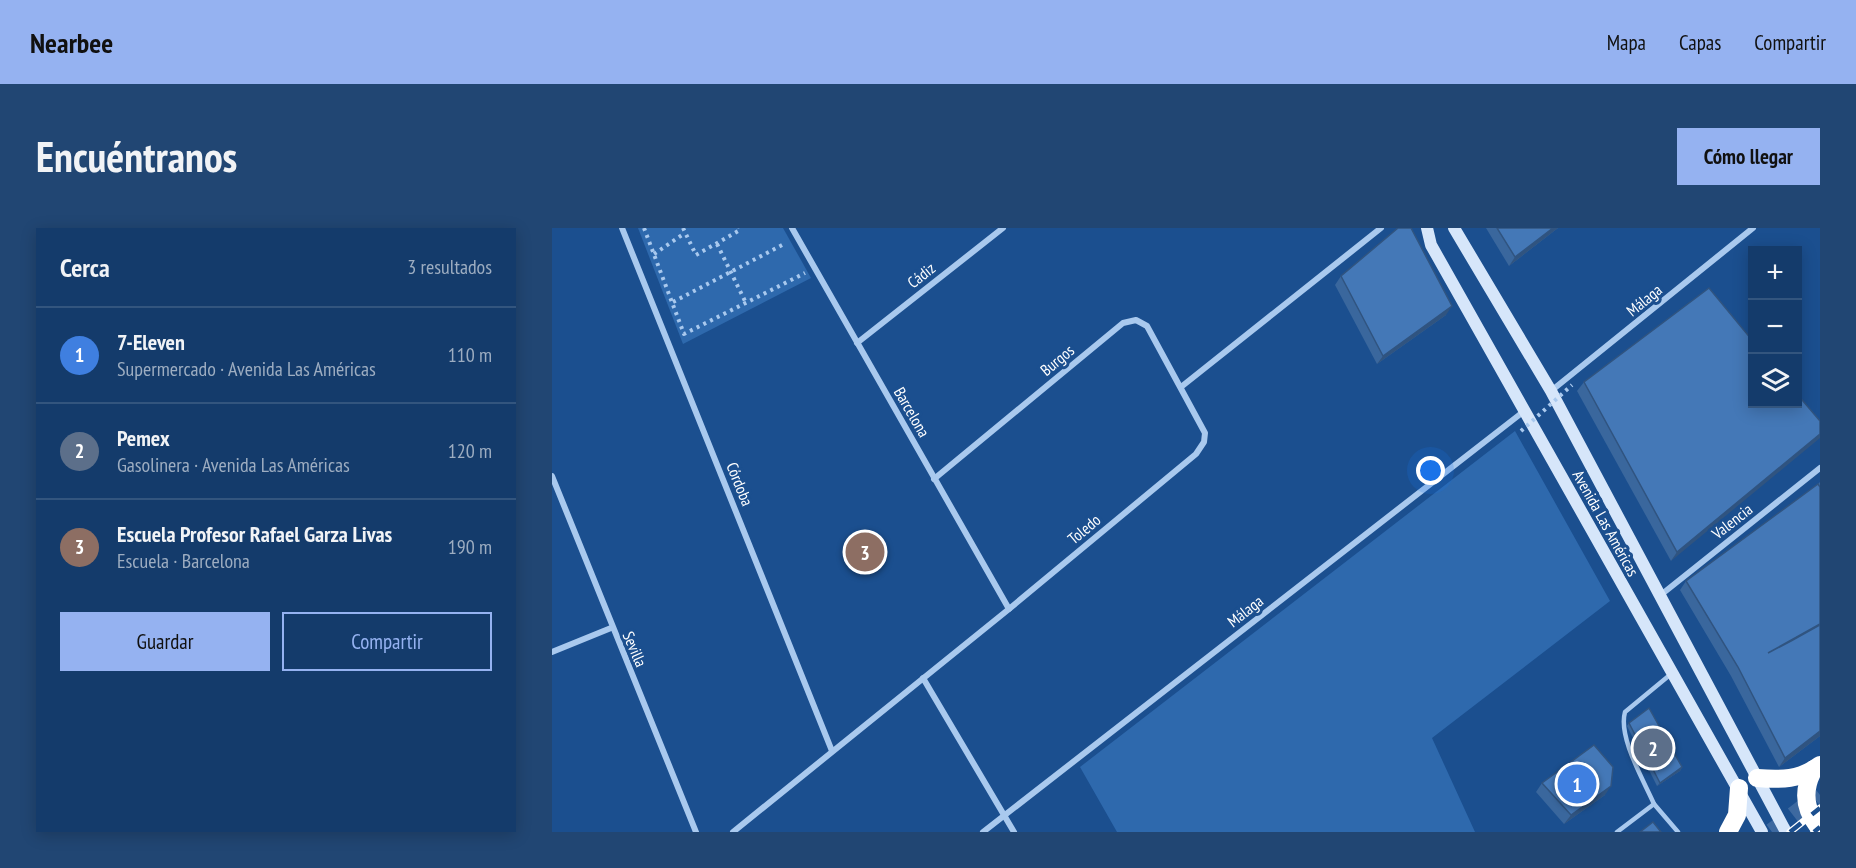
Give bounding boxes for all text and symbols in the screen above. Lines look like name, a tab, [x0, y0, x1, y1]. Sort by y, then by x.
text: Nearbee	[30, 24, 113, 61]
text: Mapa	[1607, 29, 1646, 56]
text: Capas	[1679, 29, 1721, 56]
text: Compartir	[1754, 29, 1826, 56]
button: Cómo llegar	[1677, 128, 1820, 185]
text: Encuéntranos	[36, 129, 237, 184]
map controls	[1748, 246, 1802, 408]
button: +	[1748, 246, 1802, 300]
text: Cerca	[60, 251, 110, 284]
text: 3 resultados	[407, 254, 492, 280]
street label: Cádiz	[903, 258, 939, 292]
street label: Málaga	[1622, 280, 1666, 320]
button: −	[1748, 300, 1802, 354]
text: 7-Eleven	[117, 328, 185, 356]
street label: Burgos	[1036, 340, 1078, 380]
text: 1	[75, 342, 84, 368]
text: 110 m	[448, 342, 492, 368]
button: layers	[1748, 354, 1802, 408]
text: Supermercado · Avenida Las Américas	[117, 356, 376, 382]
street label: Barcelona	[890, 383, 934, 441]
text: Pemex	[117, 424, 170, 452]
text: 2	[75, 438, 84, 464]
text: 120 m	[448, 438, 492, 464]
text: Gasolinera · Avenida Las Américas	[117, 452, 350, 478]
your location	[1416, 456, 1445, 485]
street label: Córdoba	[722, 459, 758, 509]
street label: Avenida Las Américas	[1569, 466, 1643, 580]
street label: Valencia	[1707, 499, 1756, 544]
street label: Toledo	[1064, 510, 1105, 548]
text: Escuela Profesor Rafael Garza Livas	[117, 520, 392, 548]
pin: 3	[846, 530, 884, 574]
text: 3	[75, 534, 84, 560]
text: 190 m	[448, 534, 492, 560]
text: Escuela · Barcelona	[117, 548, 250, 574]
street label: Málaga	[1223, 591, 1267, 631]
button: Guardar	[60, 612, 270, 671]
button: Compartir	[282, 612, 492, 671]
street label: Sevilla	[619, 628, 651, 670]
pin: 2	[1634, 726, 1672, 770]
pin: 1	[1558, 762, 1596, 806]

